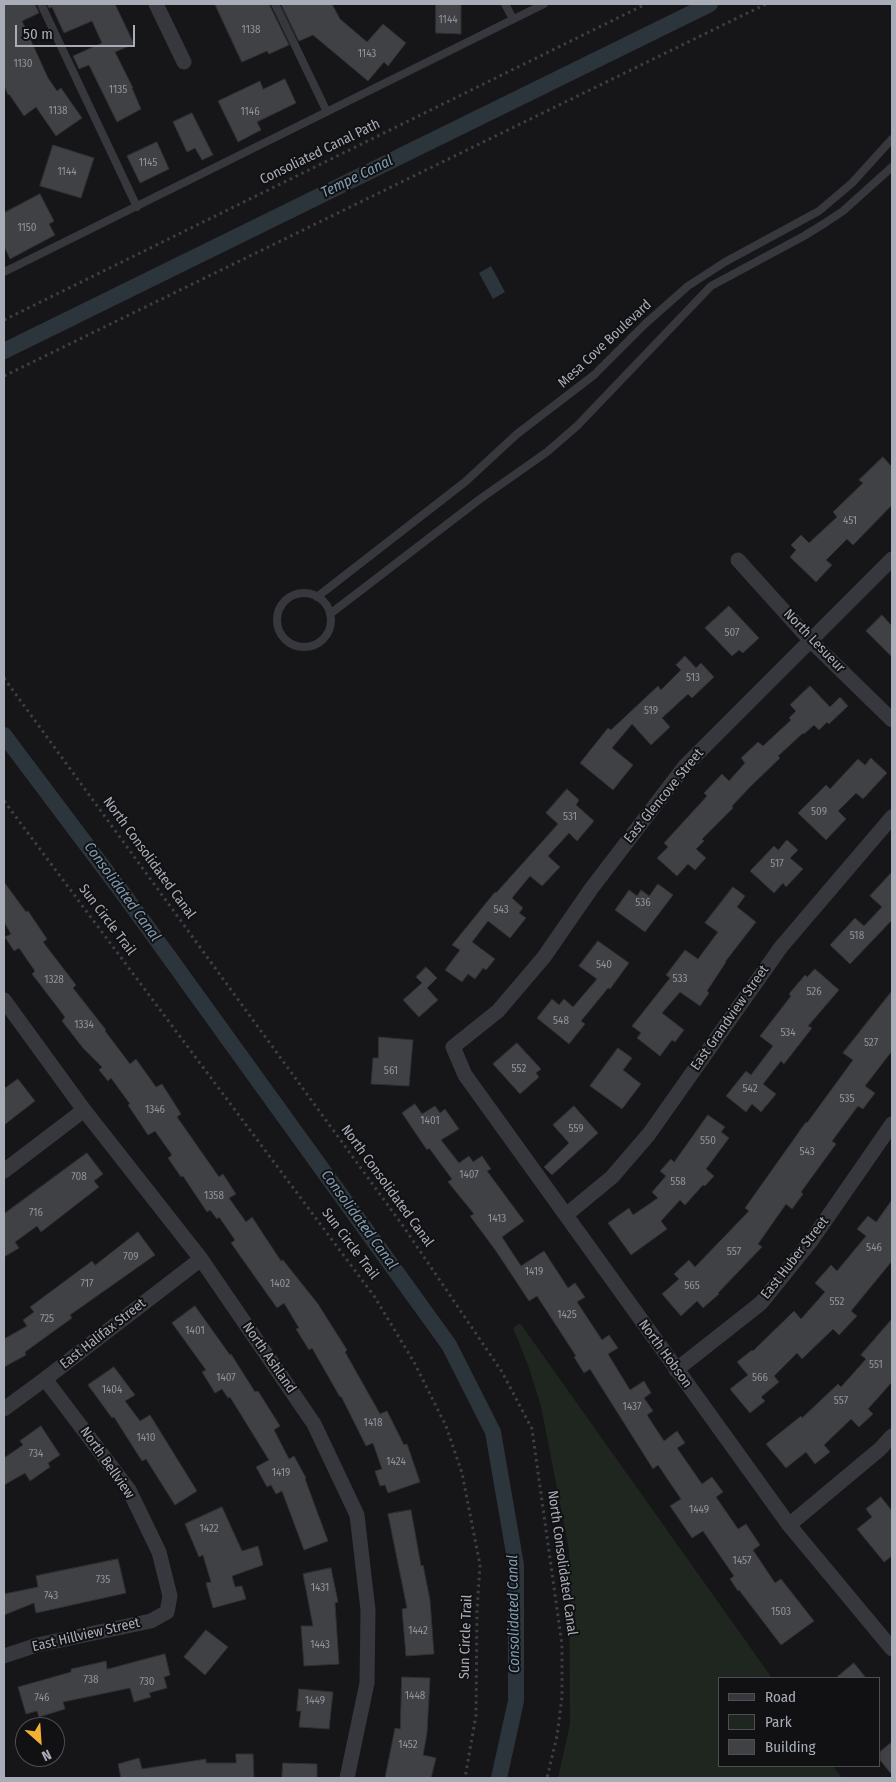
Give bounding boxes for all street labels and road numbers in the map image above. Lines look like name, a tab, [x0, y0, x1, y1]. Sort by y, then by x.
street label: Consoliated Canal Path	[257, 116, 383, 188]
street label: Mesa Cove Boulevard	[555, 297, 655, 391]
street label: North Lesueur	[780, 606, 848, 676]
street label: East Glencove Street	[621, 745, 707, 847]
street label: North Consolidated Canal	[99, 794, 199, 922]
street label: Sun Circle Trail	[75, 881, 139, 959]
street label: East Grandview Street	[687, 962, 773, 1074]
street label: North Consolidated Canal	[337, 1122, 437, 1250]
street label: Sun Circle Trail	[318, 1205, 382, 1283]
street label: East Huber Street	[758, 1214, 832, 1302]
street label: East Halifax Street	[57, 1295, 149, 1373]
street label: North Hobson	[635, 1317, 695, 1391]
street label: North Ashland	[239, 1320, 299, 1396]
street label: North Bellview	[76, 1424, 138, 1502]
street label: North Consolidated Canal	[544, 1489, 580, 1637]
street label: Sun Circle Trail	[456, 1594, 476, 1680]
street label: East Hillview Street	[31, 1614, 141, 1656]

